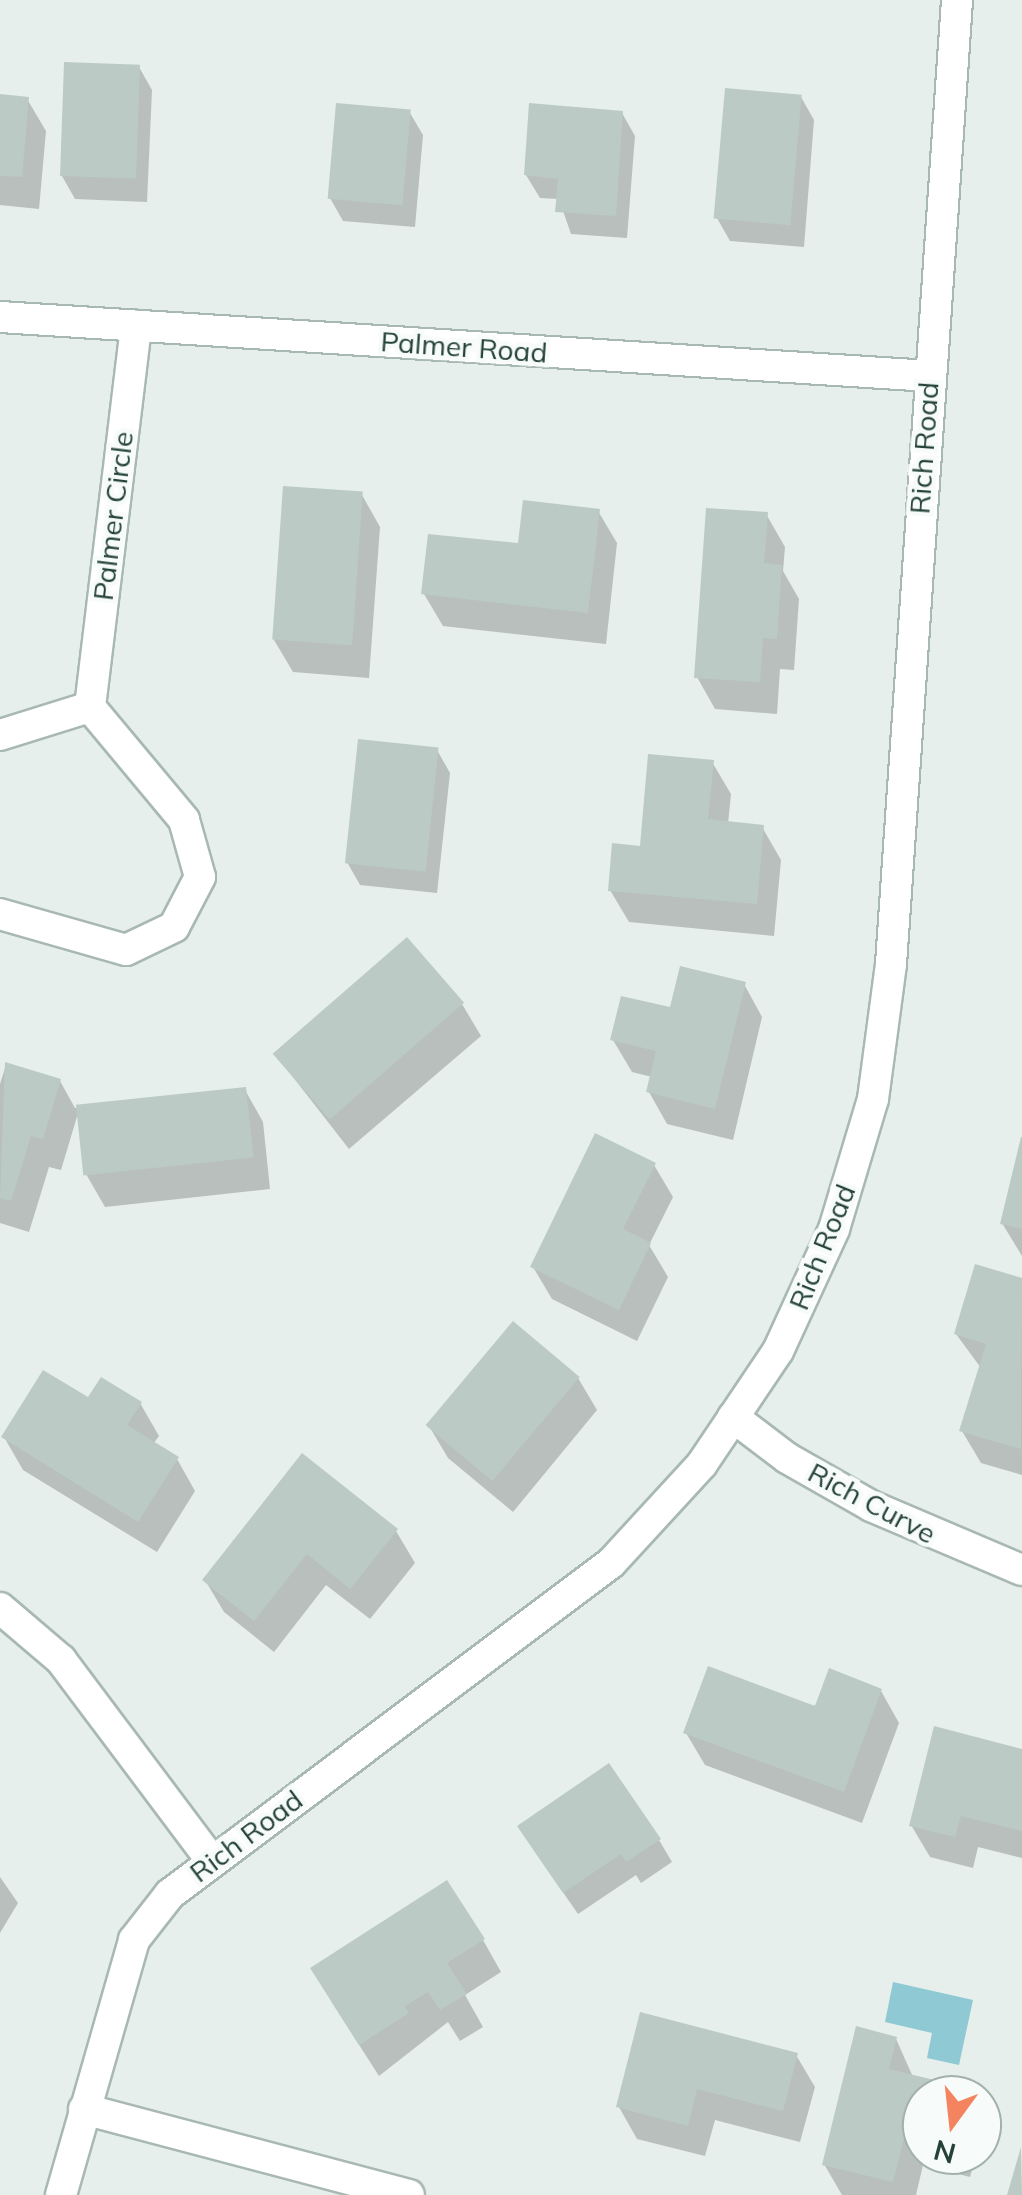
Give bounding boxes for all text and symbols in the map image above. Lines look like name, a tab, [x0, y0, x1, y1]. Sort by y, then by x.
street label: Palmer Road	[380, 324, 548, 370]
street label: Rich Road	[903, 381, 945, 515]
street label: Palmer Circle	[86, 430, 140, 602]
street label: Rich Road	[782, 1179, 862, 1315]
street label: Rich Curve	[803, 1455, 941, 1551]
street label: Rich Road	[183, 1783, 309, 1889]
north arrow	[902, 2075, 1002, 2175]
text: N	[930, 2133, 959, 2172]

